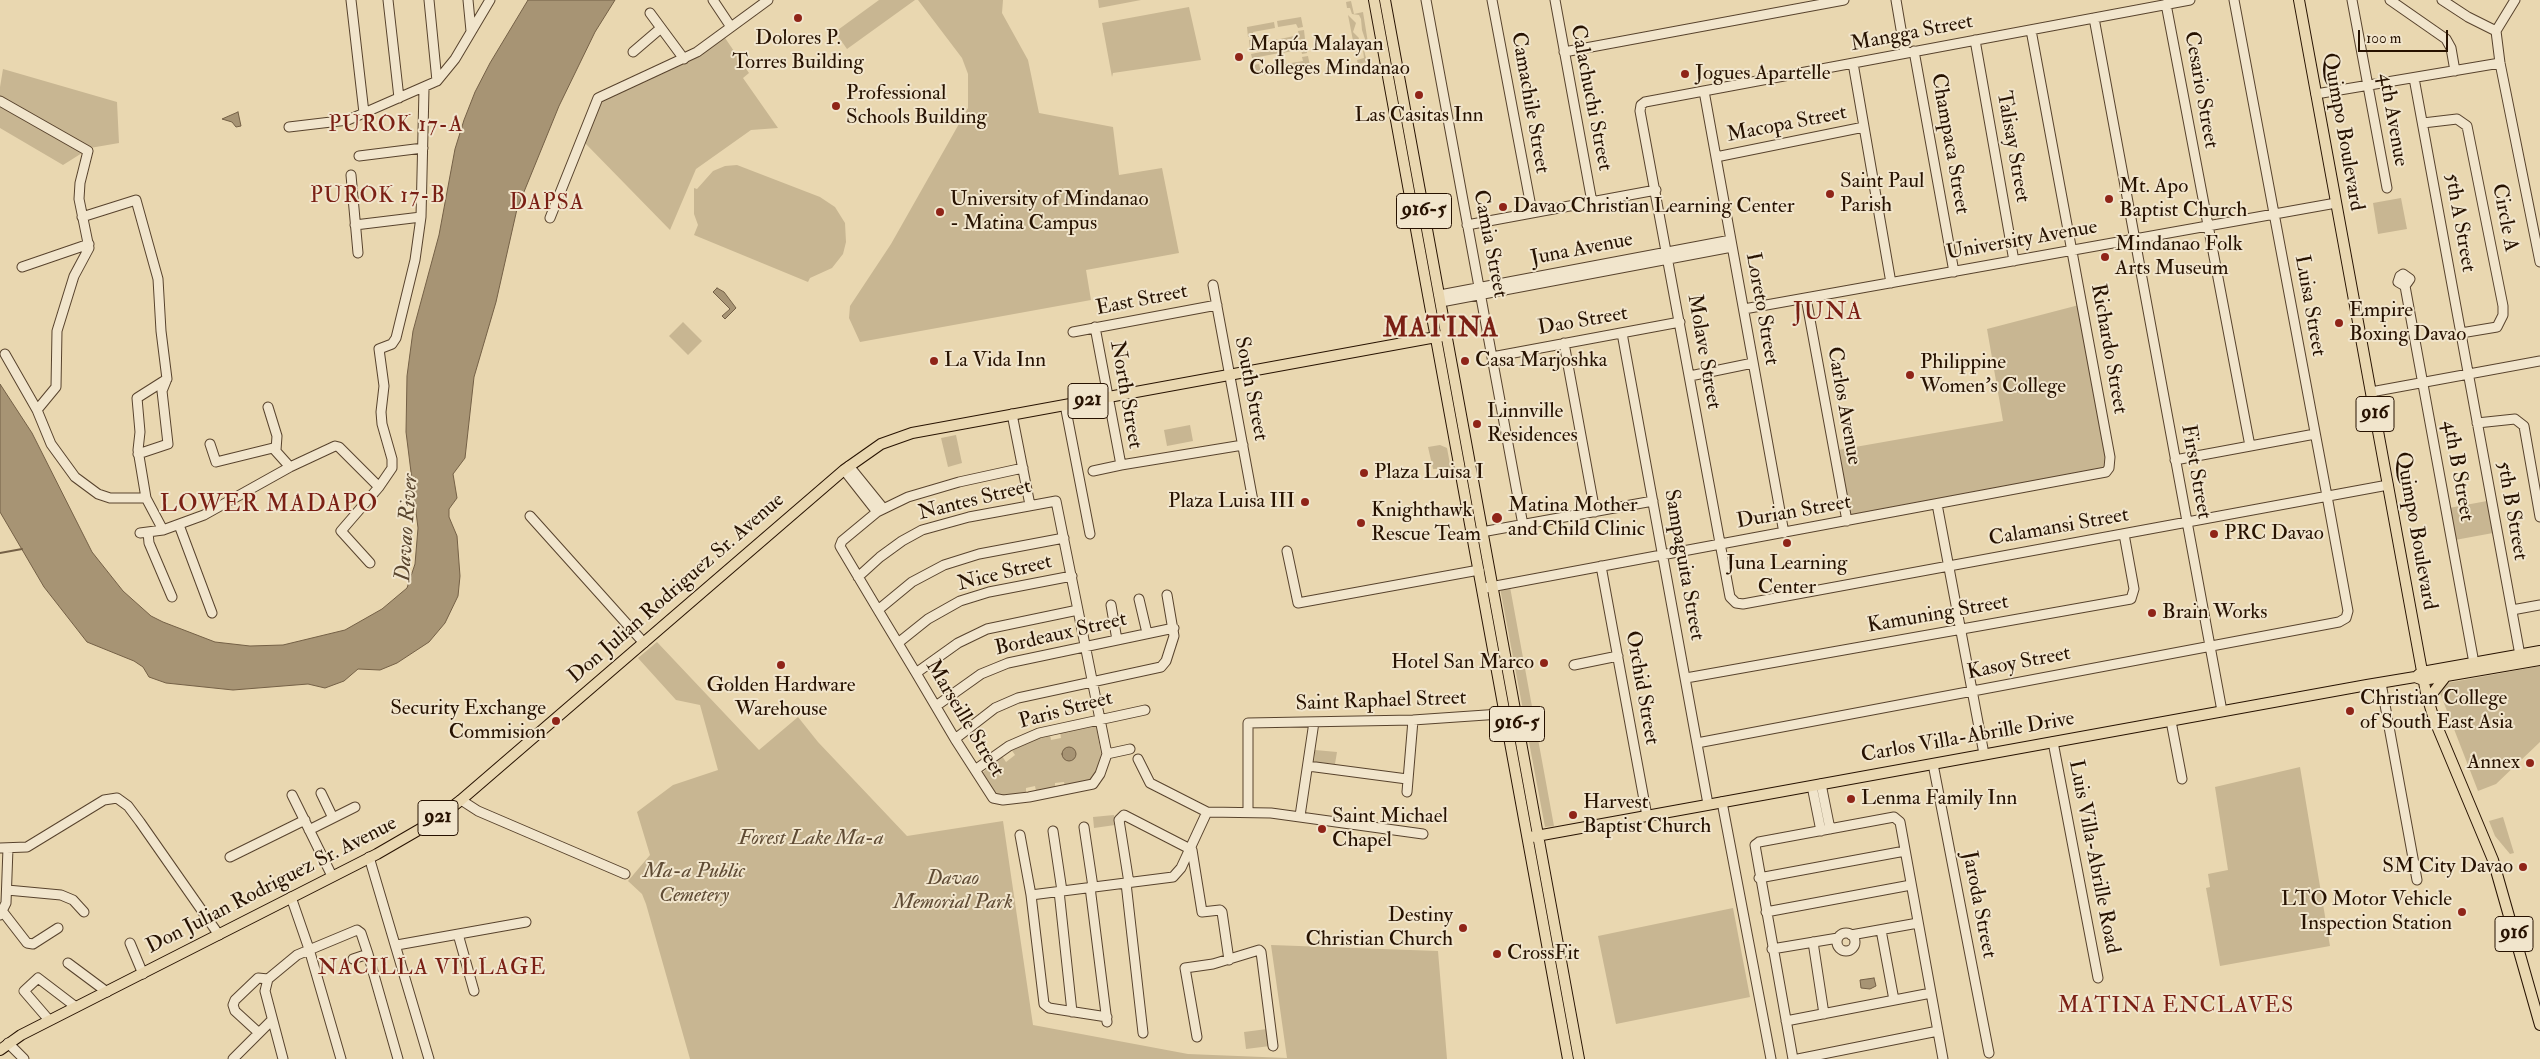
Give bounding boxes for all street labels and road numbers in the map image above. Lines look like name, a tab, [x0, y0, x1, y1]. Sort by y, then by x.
street label: Mangga Street	[1849, 10, 1975, 58]
street label: Calachuchi Street	[1563, 23, 1617, 173]
street label: Cesario Street	[2177, 29, 2223, 151]
street label: Camachile Street	[1504, 30, 1554, 176]
street label: Quimpo Boulevard	[2316, 51, 2368, 213]
street label: 4th Avenue	[2371, 71, 2413, 169]
street label: Champaca Street	[1924, 72, 1974, 216]
street label: Talisay Street	[1990, 89, 2034, 205]
street label: Macopa Street	[1725, 101, 1849, 149]
street label: 5th A Street	[2438, 172, 2480, 274]
street label: Circle A	[2485, 182, 2523, 254]
street label: Camia Street	[1466, 188, 1512, 300]
road number: 916-5	[1396, 194, 1452, 228]
street label: University Avenue	[1945, 215, 2099, 267]
street label: Juna Avenue	[1529, 228, 1635, 272]
street label: Loreto Street	[1739, 251, 1783, 367]
street label: Luisa Street	[2288, 253, 2330, 359]
street label: East Street	[1094, 280, 1190, 322]
street label: Richardo Street	[2084, 282, 2132, 416]
street label: Molave Street	[1680, 293, 1726, 411]
street label: Dao Street	[1536, 302, 1630, 342]
street label: South Street	[1228, 335, 1272, 443]
street label: North Street	[1103, 339, 1147, 451]
street label: Carlos Avenue	[1820, 345, 1866, 467]
road number: 921	[1068, 384, 1108, 418]
road number: 916	[2356, 396, 2394, 432]
street label: 4th B Street	[2436, 418, 2478, 524]
street label: First Street	[2174, 423, 2216, 521]
street label: Quimpo Boulevard	[2389, 450, 2441, 612]
street label: 5th B Street	[2490, 459, 2532, 563]
street label: Nantes Street	[916, 475, 1034, 527]
street label: Sampaguita Street	[1657, 487, 1709, 643]
street label: Don Julian Rodriguez Sr. Avenue	[564, 488, 790, 690]
street label: Durian Street	[1735, 491, 1853, 535]
street label: Calamansi Street	[1987, 503, 2131, 553]
street label: Nice Street	[955, 550, 1055, 598]
street label: Kamuning Street	[1865, 590, 2011, 640]
street label: Bordeaux Street	[993, 608, 1129, 662]
street label: Orchid Street	[1619, 629, 1663, 747]
street label: Kasoy Street	[1965, 642, 2073, 686]
street label: Marseille Street	[919, 656, 1009, 782]
street label: Paris Street	[1016, 686, 1116, 736]
street label: Saint Raphael Street	[1295, 686, 1467, 718]
road number: 916-5	[1490, 706, 1544, 742]
street label: Carlos Villa-Abrille Drive	[1859, 707, 2077, 769]
street label: Luis Villa-Abrille Road	[2062, 758, 2124, 956]
road number: 921	[418, 800, 458, 836]
street label: Don Julian Rodriguez Sr. Avenue	[142, 812, 402, 960]
street label: Jaroda Street	[1955, 849, 2001, 961]
road number: 916	[2495, 916, 2533, 952]

